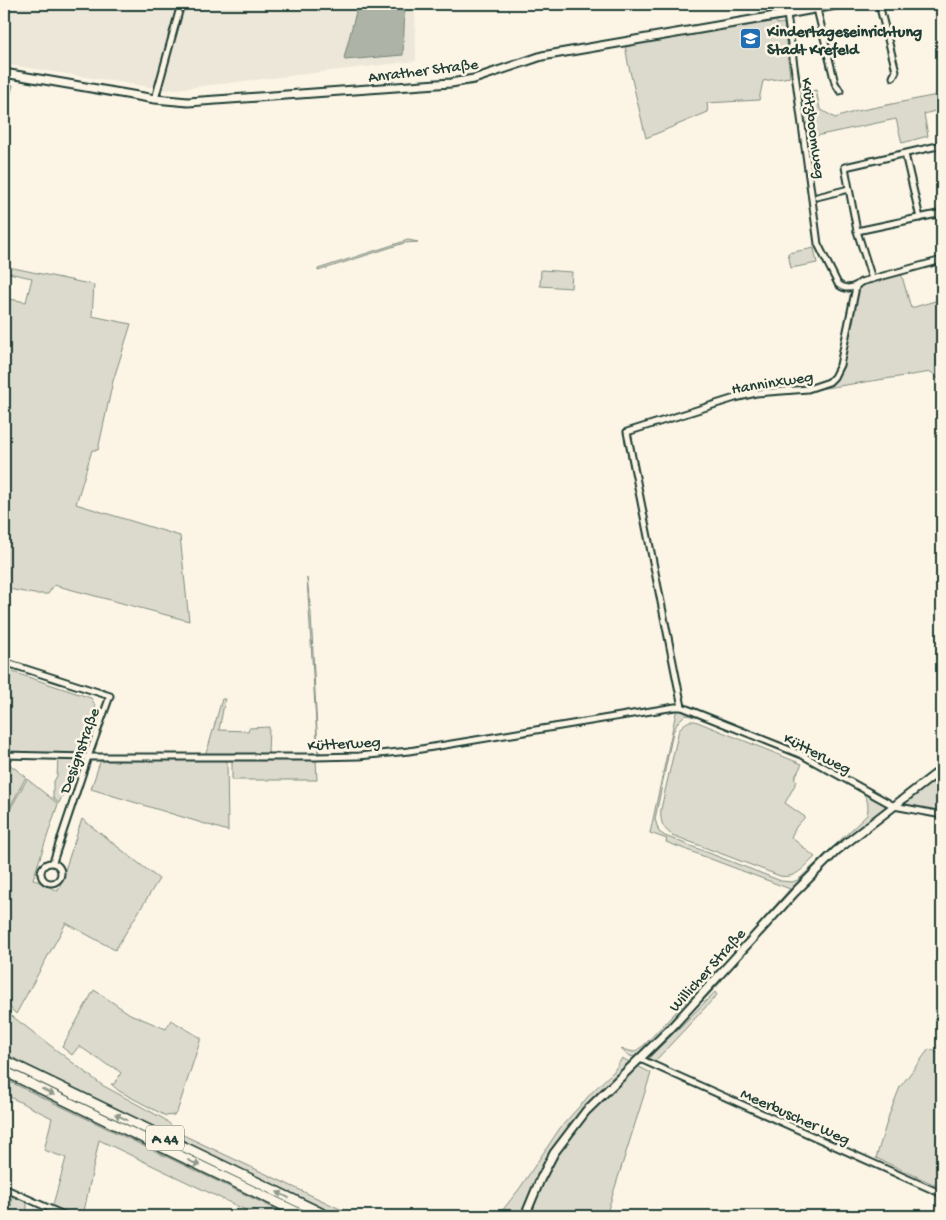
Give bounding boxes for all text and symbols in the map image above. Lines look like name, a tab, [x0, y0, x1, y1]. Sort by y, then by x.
place label: Kindertageseinrichtung Stadt Krefeld	[766, 24, 922, 61]
school or university icon: Kindertageseinrichtung Stadt Krefeld	[739, 27, 763, 51]
street label: Anrather Straße	[367, 56, 480, 89]
street label: Krützboomweg	[795, 77, 828, 180]
street label: Hanninxweg	[730, 369, 815, 400]
street label: Designstraße	[57, 705, 106, 798]
street label: Kütterweg	[780, 730, 853, 780]
street label: Kütterweg	[307, 734, 381, 757]
street label: Willicher Straße	[666, 925, 752, 1017]
street label: Meerbuscher Weg	[737, 1086, 852, 1151]
one-way arrow	[41, 1088, 55, 1096]
one-way arrow	[114, 1113, 128, 1121]
road number: A 44	[146, 1126, 184, 1150]
one-way arrow	[187, 1159, 201, 1167]
one-way arrow	[276, 1191, 290, 1199]

